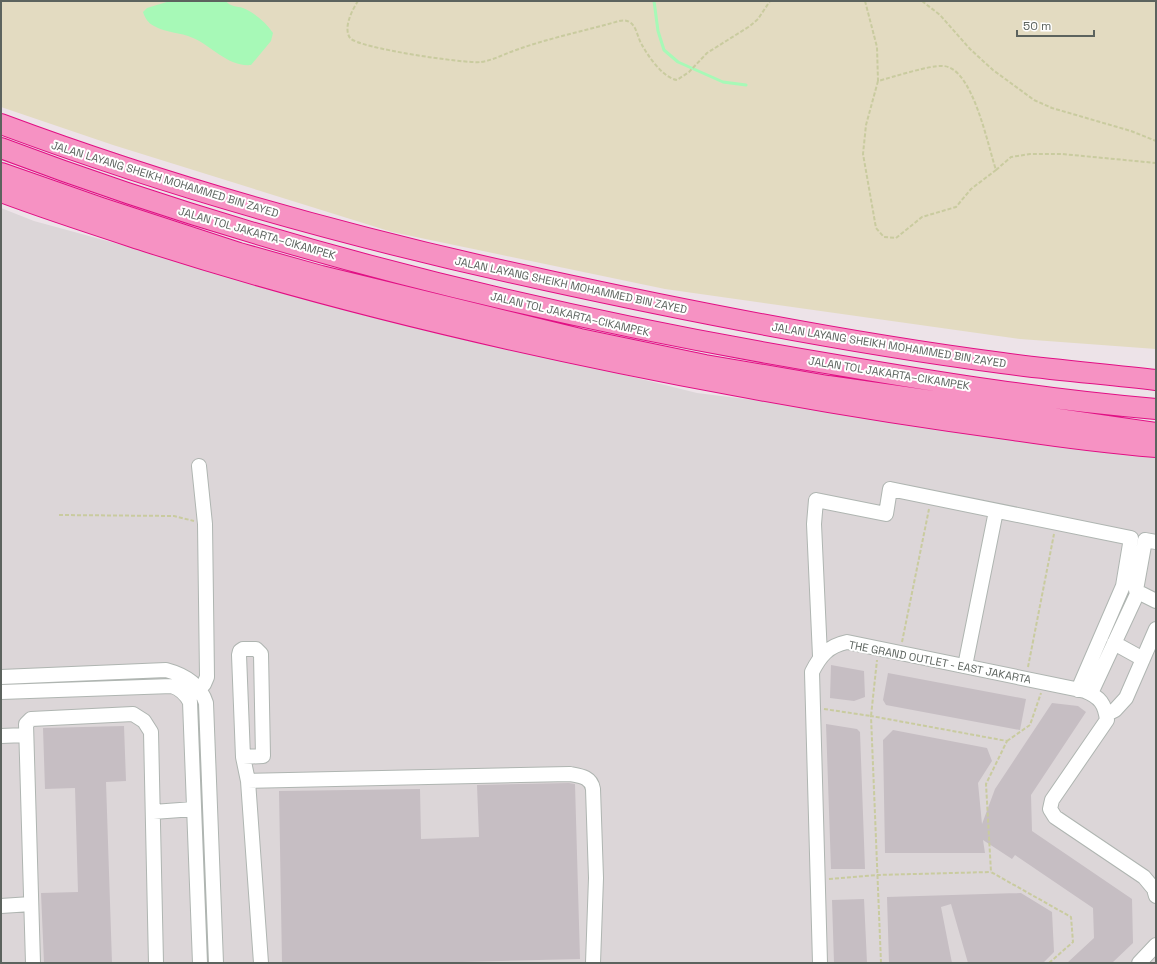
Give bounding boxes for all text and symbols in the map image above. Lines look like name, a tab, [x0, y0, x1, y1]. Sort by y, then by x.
scale bar	[1017, 12, 1094, 38]
text: 50 m	[1023, 18, 1051, 34]
street label: JALAN LAYANG SHEIKH MOHAMMED BIN ZAYED	[50, 138, 280, 220]
street label: JALAN TOL JAKARTA–CIKAMPEK	[177, 204, 338, 262]
street label: JALAN LAYANG SHEIKH MOHAMMED BIN ZAYED	[454, 253, 688, 317]
street label: JALAN TOL JAKARTA–CIKAMPEK	[489, 289, 651, 339]
street label: JALAN LAYANG SHEIKH MOHAMMED BIN ZAYED	[771, 320, 1007, 370]
street label: JALAN TOL JAKARTA–CIKAMPEK	[807, 353, 971, 393]
street label: THE GRAND OUTLET - EAST JAKARTA	[848, 637, 1032, 687]

